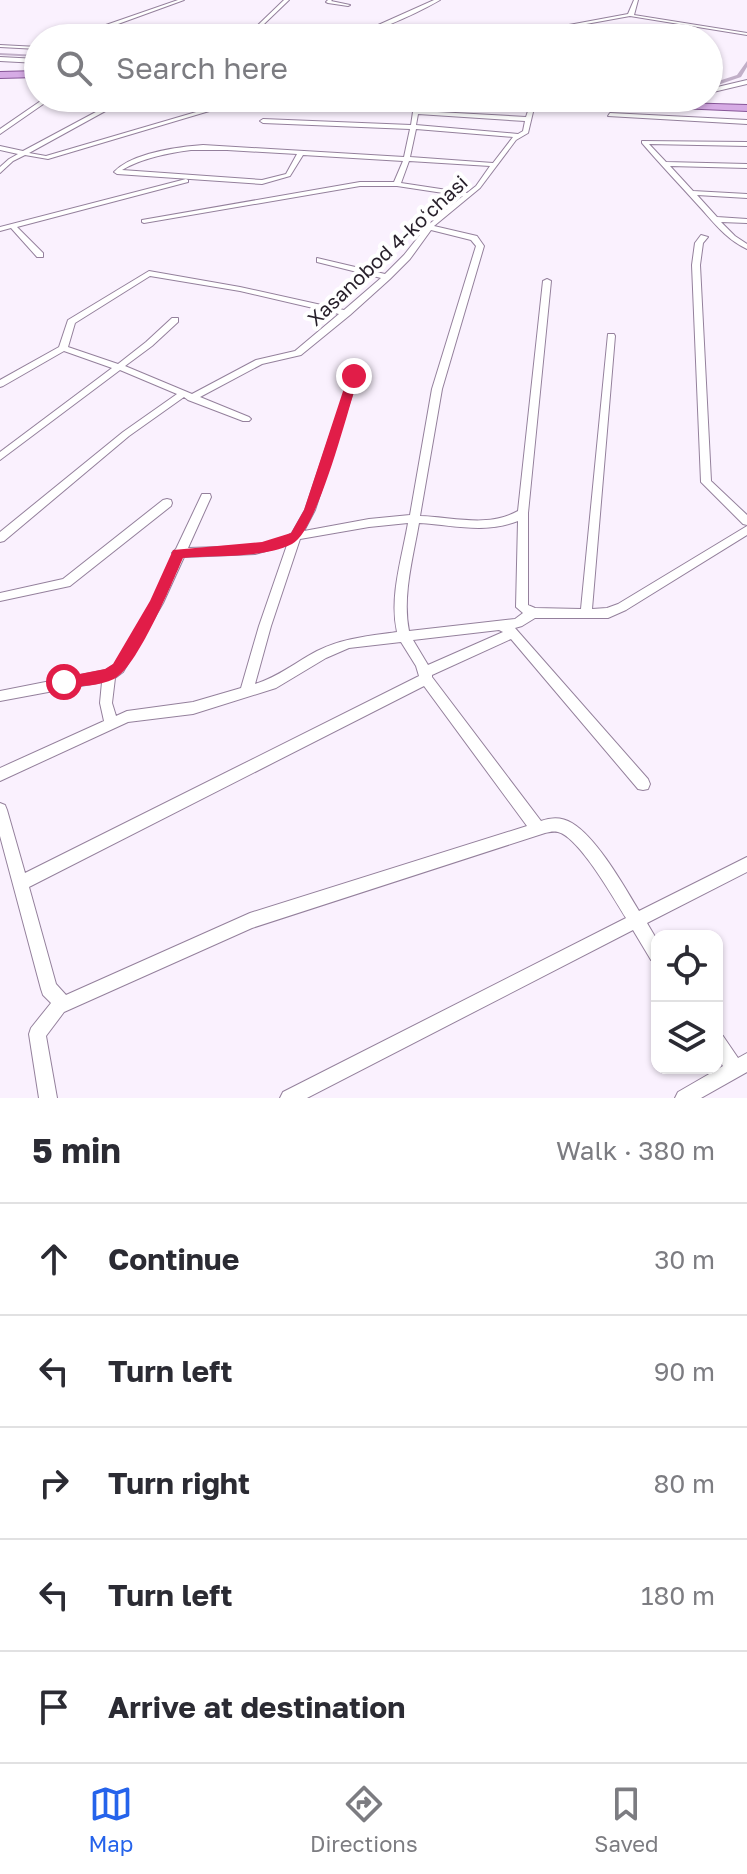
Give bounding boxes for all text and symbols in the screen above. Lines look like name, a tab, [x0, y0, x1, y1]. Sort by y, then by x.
search box	[24, 24, 723, 112]
icon: search	[52, 46, 96, 90]
text: Search here	[116, 50, 288, 86]
street label: Xasanobod 4-koʻchasi	[302, 170, 472, 330]
route end	[336, 358, 372, 394]
route start	[46, 664, 82, 700]
map controls	[651, 930, 723, 1074]
button: locate	[651, 930, 723, 1002]
button: layers	[651, 1002, 723, 1074]
text: 5 min	[32, 1130, 121, 1170]
text: Walk · 380 m	[556, 1135, 715, 1166]
icon: ahead	[32, 1237, 76, 1281]
text: Continue	[108, 1241, 239, 1277]
text: 30 m	[654, 1244, 715, 1275]
icon: left	[32, 1349, 76, 1393]
text: Turn left	[108, 1353, 233, 1389]
text: 90 m	[654, 1356, 715, 1387]
icon: right	[32, 1461, 76, 1505]
text: Turn right	[108, 1465, 250, 1501]
text: 80 m	[654, 1468, 715, 1499]
icon: left	[32, 1573, 76, 1617]
text: Turn left	[108, 1577, 233, 1613]
text: 180 m	[641, 1580, 715, 1611]
icon: arrive	[32, 1685, 76, 1729]
text: Arrive at destination	[108, 1689, 405, 1725]
tab: Map	[88, 1782, 133, 1857]
tab: Directions	[310, 1782, 418, 1857]
tab: Saved	[594, 1782, 659, 1857]

